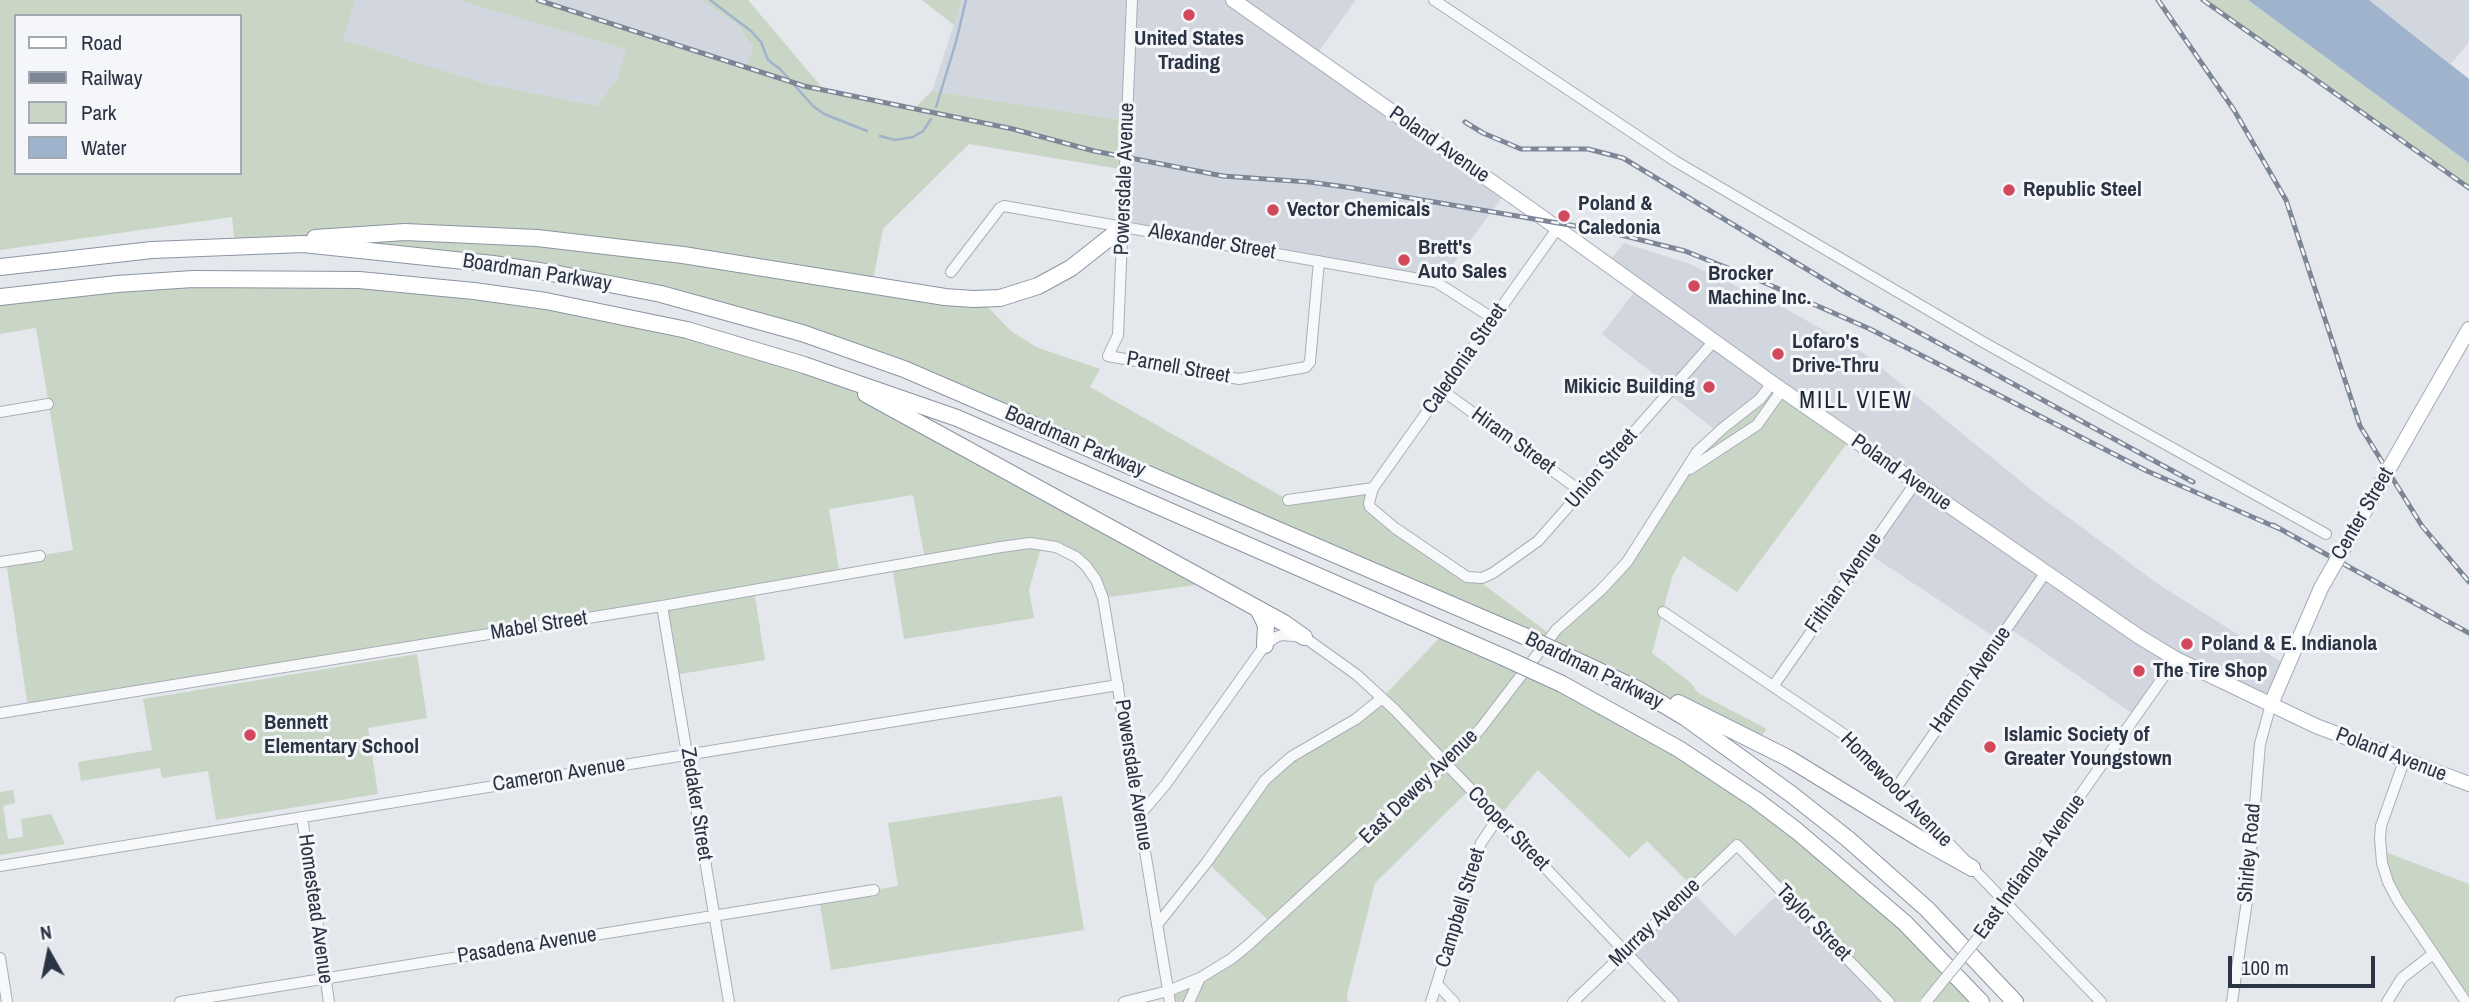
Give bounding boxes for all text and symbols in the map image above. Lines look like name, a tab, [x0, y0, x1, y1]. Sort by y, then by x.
marker: United States Trading	[1181, 7, 1197, 23]
legend	[14, 14, 242, 175]
place label: United States Trading	[1134, 26, 1244, 76]
text: Road	[81, 28, 122, 57]
text: Railway	[81, 63, 142, 92]
text: Park	[81, 98, 116, 127]
street label: Poland Avenue	[1384, 101, 1494, 189]
street label: Powersdale Avenue	[1110, 102, 1140, 256]
text: Water	[81, 133, 126, 162]
place label: Republic Steel	[2023, 177, 2142, 203]
marker: Republic Steel	[2001, 182, 2017, 198]
place label: Poland & Caledonia	[1578, 191, 1660, 241]
place label: Vector Chemicals	[1287, 197, 1430, 223]
marker: Vector Chemicals	[1265, 202, 1281, 218]
marker: Poland & Caledonia	[1556, 208, 1572, 224]
street label: Alexander Street	[1147, 218, 1277, 266]
place label: Brett's Auto Sales	[1418, 235, 1507, 285]
street label: Boardman Parkway	[461, 249, 613, 297]
marker: Brett's Auto Sales	[1396, 252, 1412, 268]
place label: Brocker Machine Inc.	[1708, 261, 1811, 311]
marker: Brocker Machine Inc.	[1686, 278, 1702, 294]
street label: Caledonia Street	[1418, 299, 1512, 419]
place label: Lofaro's Drive-Thru	[1792, 329, 1879, 379]
marker: Lofaro's Drive-Thru	[1770, 346, 1786, 362]
street label: Parnell Street	[1124, 347, 1232, 389]
place label: Mikicic Building	[1564, 374, 1695, 400]
marker: Mikicic Building	[1701, 379, 1717, 395]
district label: MILL VIEW	[1800, 388, 1912, 416]
street label: Boardman Parkway	[1001, 401, 1149, 483]
street label: Hiram Street	[1466, 402, 1560, 480]
street label: Union Street	[1561, 424, 1643, 514]
street label: Poland Avenue	[1846, 429, 1956, 517]
street label: Center Street	[2326, 463, 2400, 565]
street label: Fithian Avenue	[1800, 528, 1888, 638]
street label: Mabel Street	[489, 606, 589, 646]
street label: Harmon Avenue	[1925, 622, 2017, 738]
street label: Boardman Parkway	[1521, 627, 1667, 715]
place label: Poland & E. Indianola	[2201, 631, 2377, 657]
marker: Poland & E. Indianola	[2179, 636, 2195, 652]
place label: The Tire Shop	[2153, 658, 2268, 684]
marker: The Tire Shop	[2131, 663, 2147, 679]
street label: Powersdale Avenue	[1109, 698, 1157, 852]
place label: Bennett Elementary School	[264, 710, 419, 760]
place label: Islamic Society of Greater Youngstown	[2004, 722, 2172, 772]
street label: Poland Avenue	[2332, 722, 2450, 788]
street label: East Dewey Avenue	[1355, 724, 1483, 850]
marker: Bennett Elementary School	[242, 727, 258, 743]
street label: Homewood Avenue	[1835, 727, 1957, 853]
marker: Islamic Society of Greater Youngstown	[1982, 739, 1998, 755]
street label: Zedaker Street	[675, 746, 717, 862]
street label: Cameron Avenue	[491, 752, 627, 798]
street label: Cooper Street	[1462, 782, 1554, 876]
street label: East Indianola Avenue	[1969, 790, 2091, 944]
street label: Shirley Road	[2233, 802, 2267, 904]
street label: Homestead Avenue	[292, 833, 338, 985]
street label: Campbell Street	[1431, 845, 1491, 971]
street label: Murray Avenue	[1604, 873, 1706, 973]
street label: Taylor Street	[1770, 879, 1856, 967]
north arrow	[14, 918, 84, 988]
text: N	[38, 919, 53, 946]
street label: Pasadena Avenue	[456, 923, 598, 969]
scale bar	[2231, 942, 2378, 986]
text: 100 m	[2241, 953, 2289, 982]

